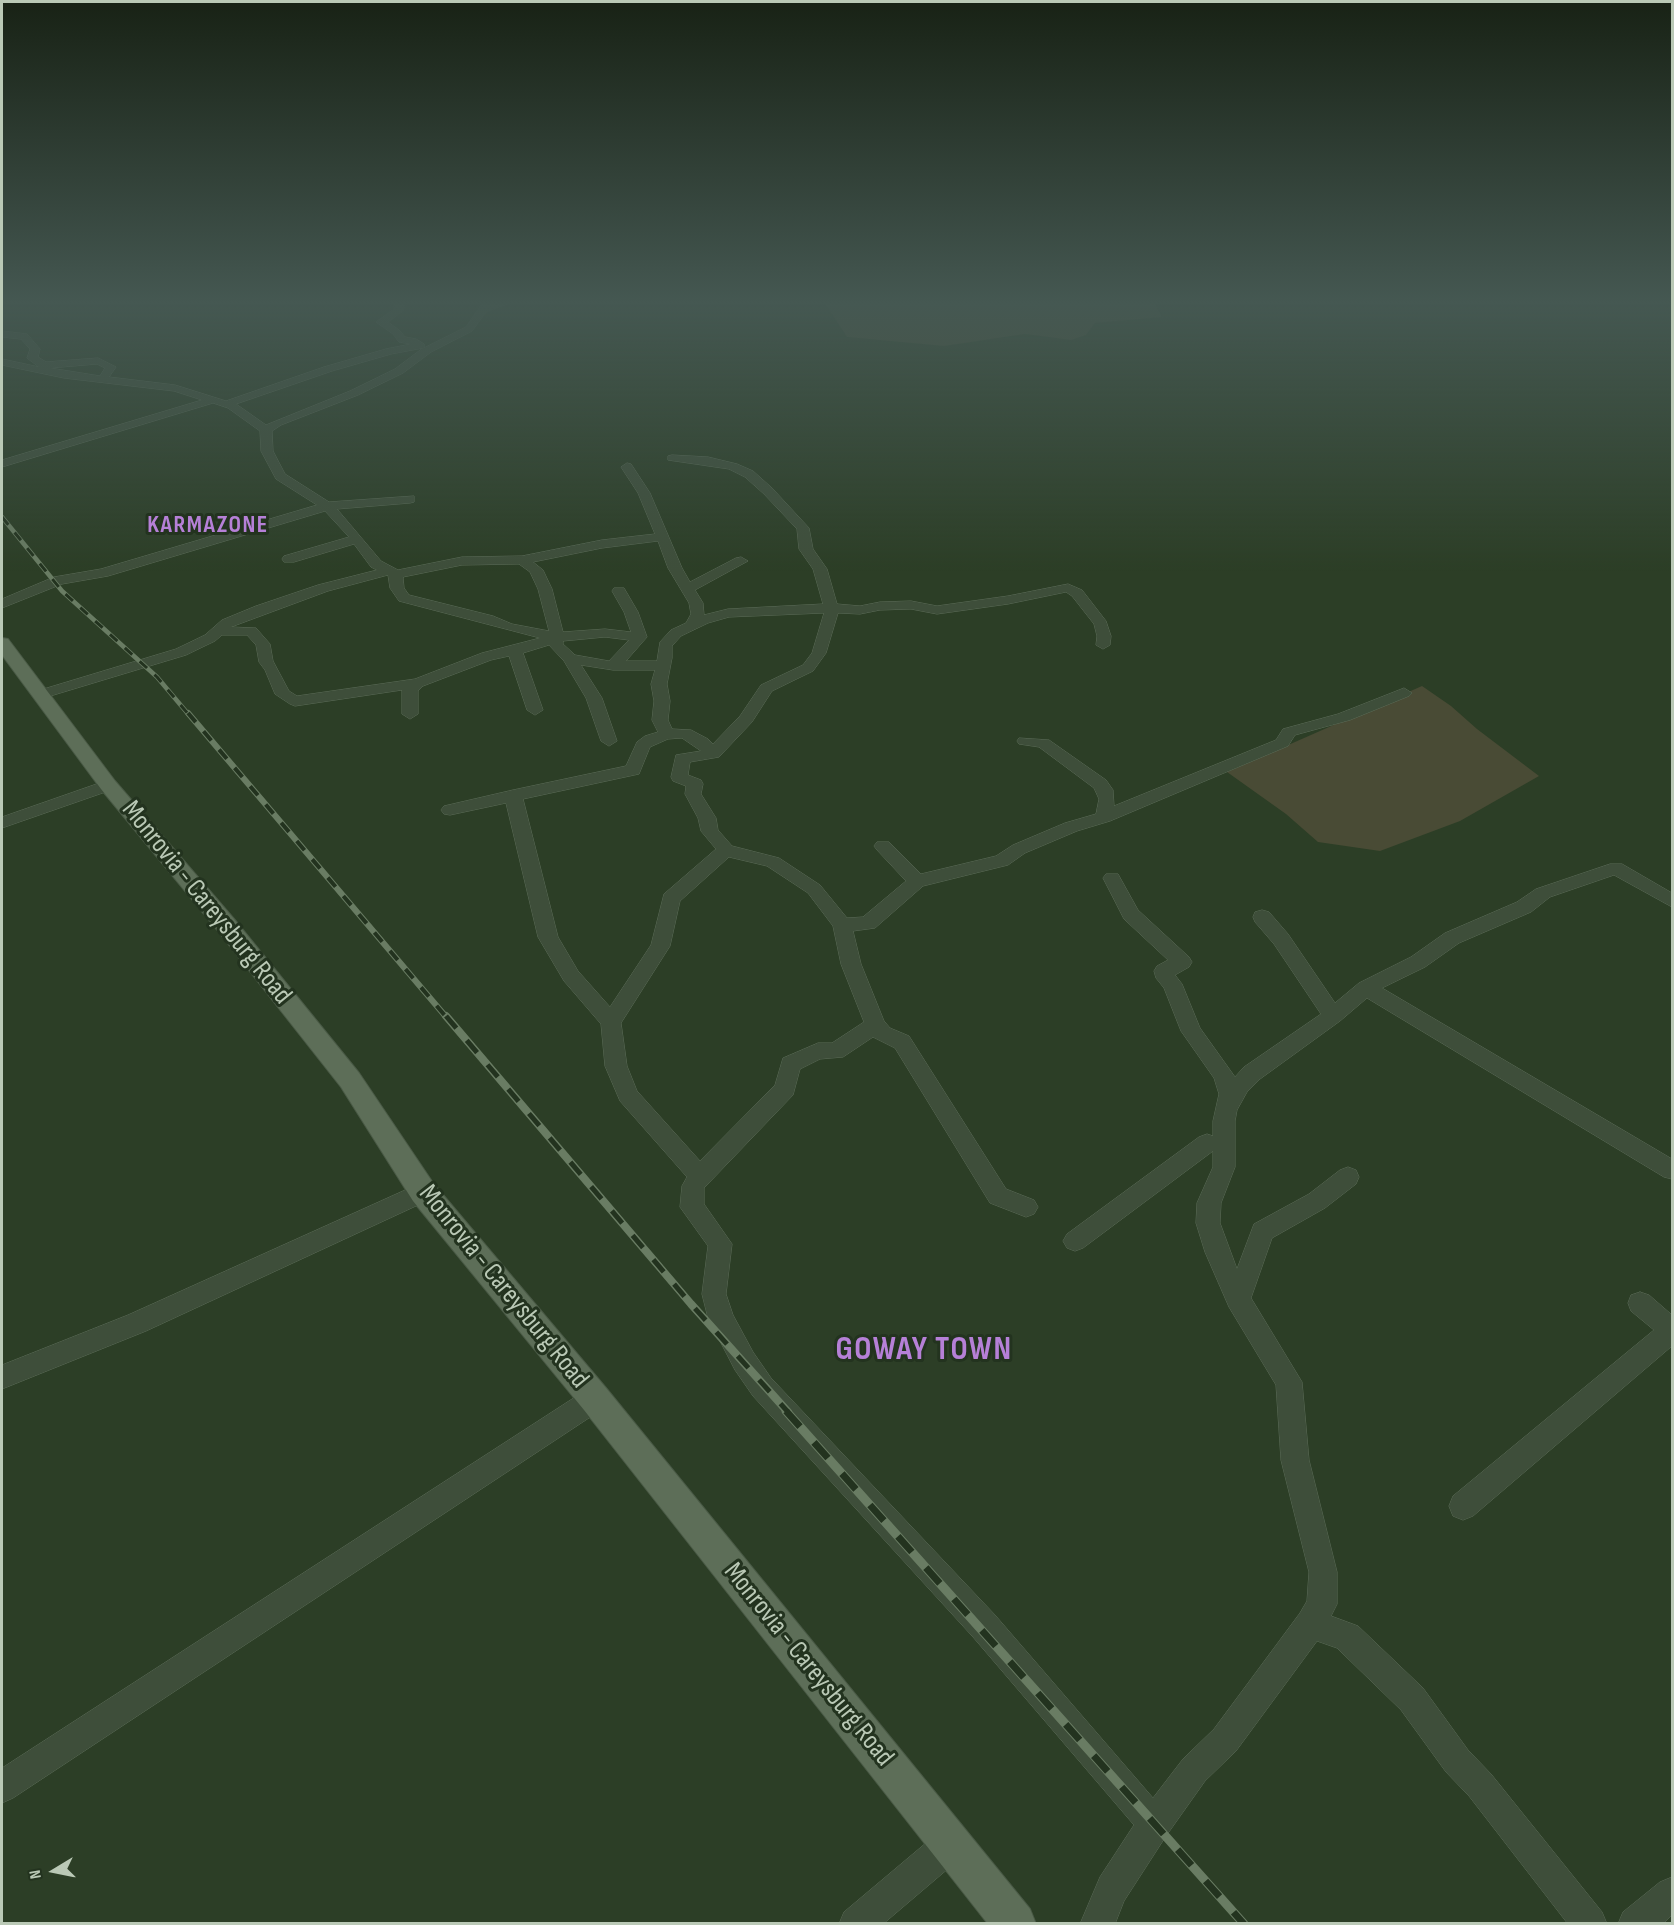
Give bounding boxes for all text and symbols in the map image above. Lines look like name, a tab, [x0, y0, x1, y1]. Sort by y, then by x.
district label: KARMAZONE	[147, 512, 269, 540]
street label: Monrovia - Careysburg Road	[114, 795, 298, 1011]
street label: Monrovia - Careysburg Road	[411, 1179, 595, 1395]
district label: GOWAY TOWN	[835, 1331, 1013, 1371]
street label: Monrovia - Careysburg Road	[716, 1557, 900, 1773]
north arrow	[24, 1841, 84, 1901]
text: N	[26, 1868, 46, 1880]

